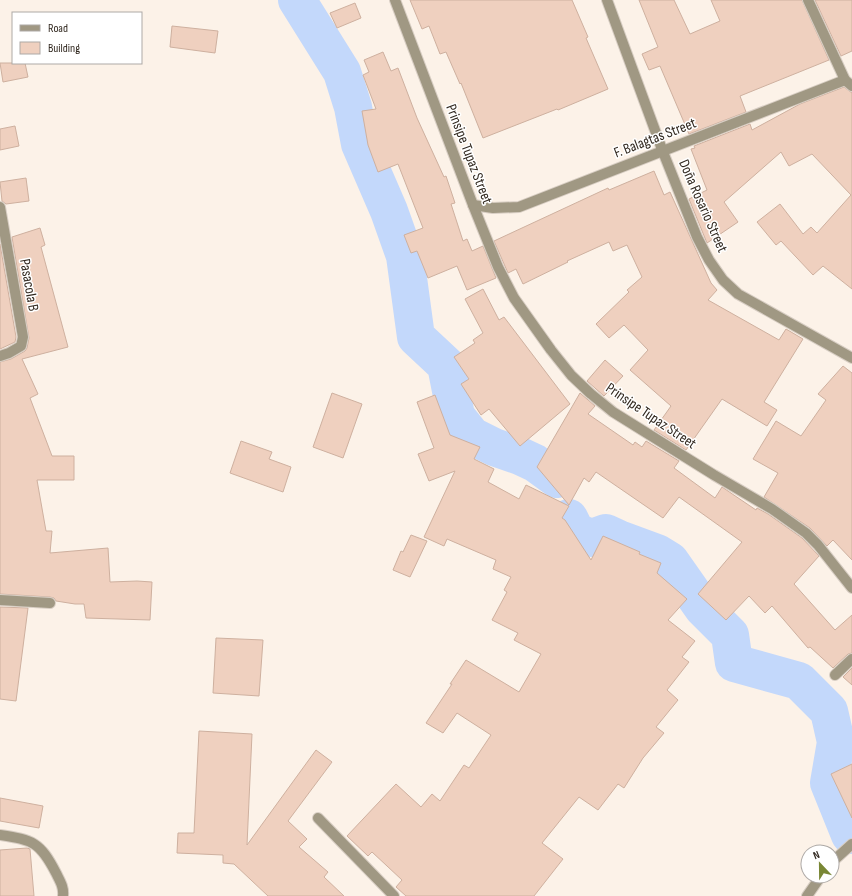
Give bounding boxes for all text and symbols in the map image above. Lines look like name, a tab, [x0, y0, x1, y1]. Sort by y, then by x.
legend	[12, 12, 142, 64]
text: Road	[48, 21, 68, 36]
text: Building	[48, 41, 80, 56]
street label: Prinsipe Tupaz Street	[441, 101, 497, 207]
street label: F. Balagtas Street	[611, 113, 699, 162]
street label: Doña Rosario Street	[674, 157, 732, 256]
street label: Pasacola B	[15, 257, 43, 313]
street label: Prinsipe Tupaz Street	[602, 379, 700, 454]
north arrow	[800, 844, 840, 884]
text: N	[811, 848, 822, 862]

